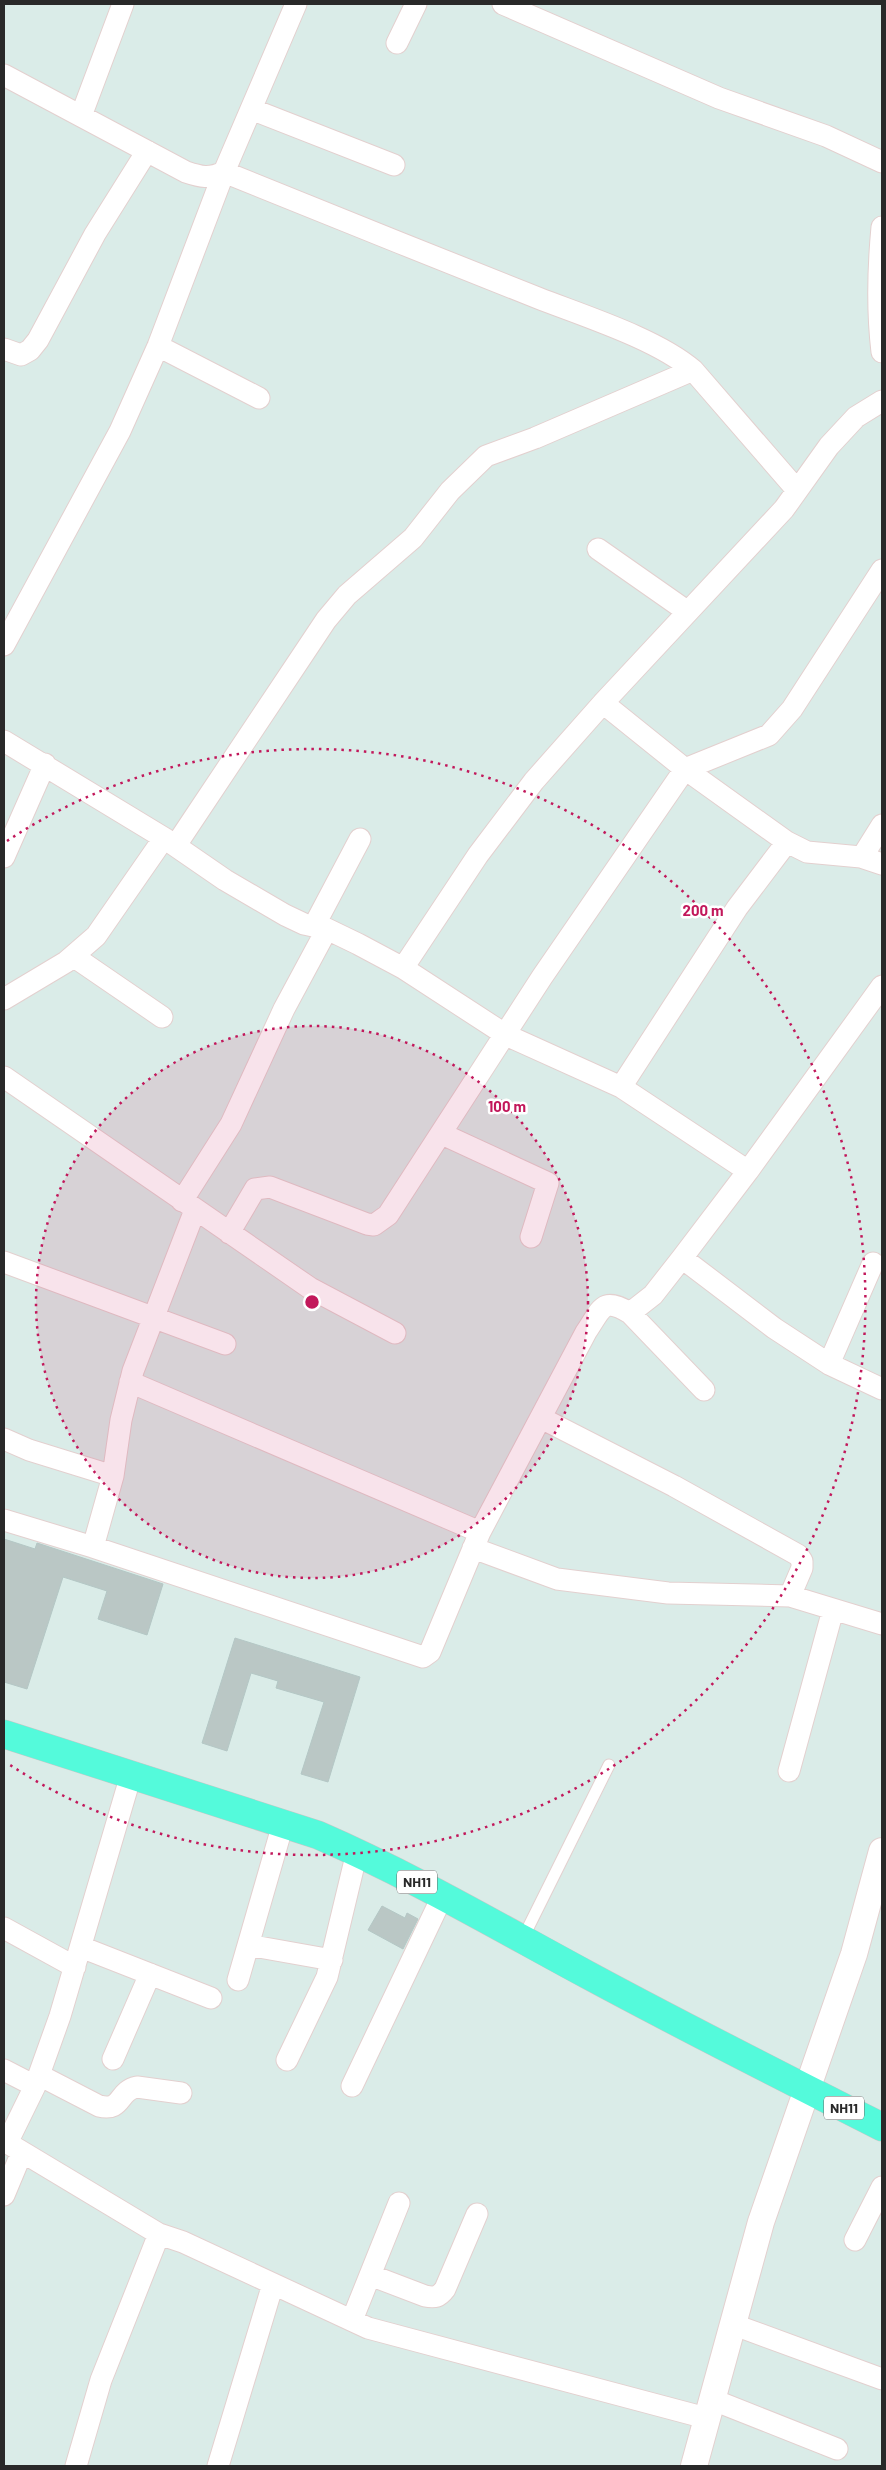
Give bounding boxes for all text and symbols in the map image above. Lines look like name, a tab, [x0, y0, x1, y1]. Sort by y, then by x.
text: 200 m	[682, 901, 724, 919]
text: 100 m	[488, 1097, 526, 1115]
centre of rings	[303, 1293, 321, 1311]
road number: NH11	[397, 1870, 437, 1894]
road number: NH11	[824, 2096, 864, 2120]

